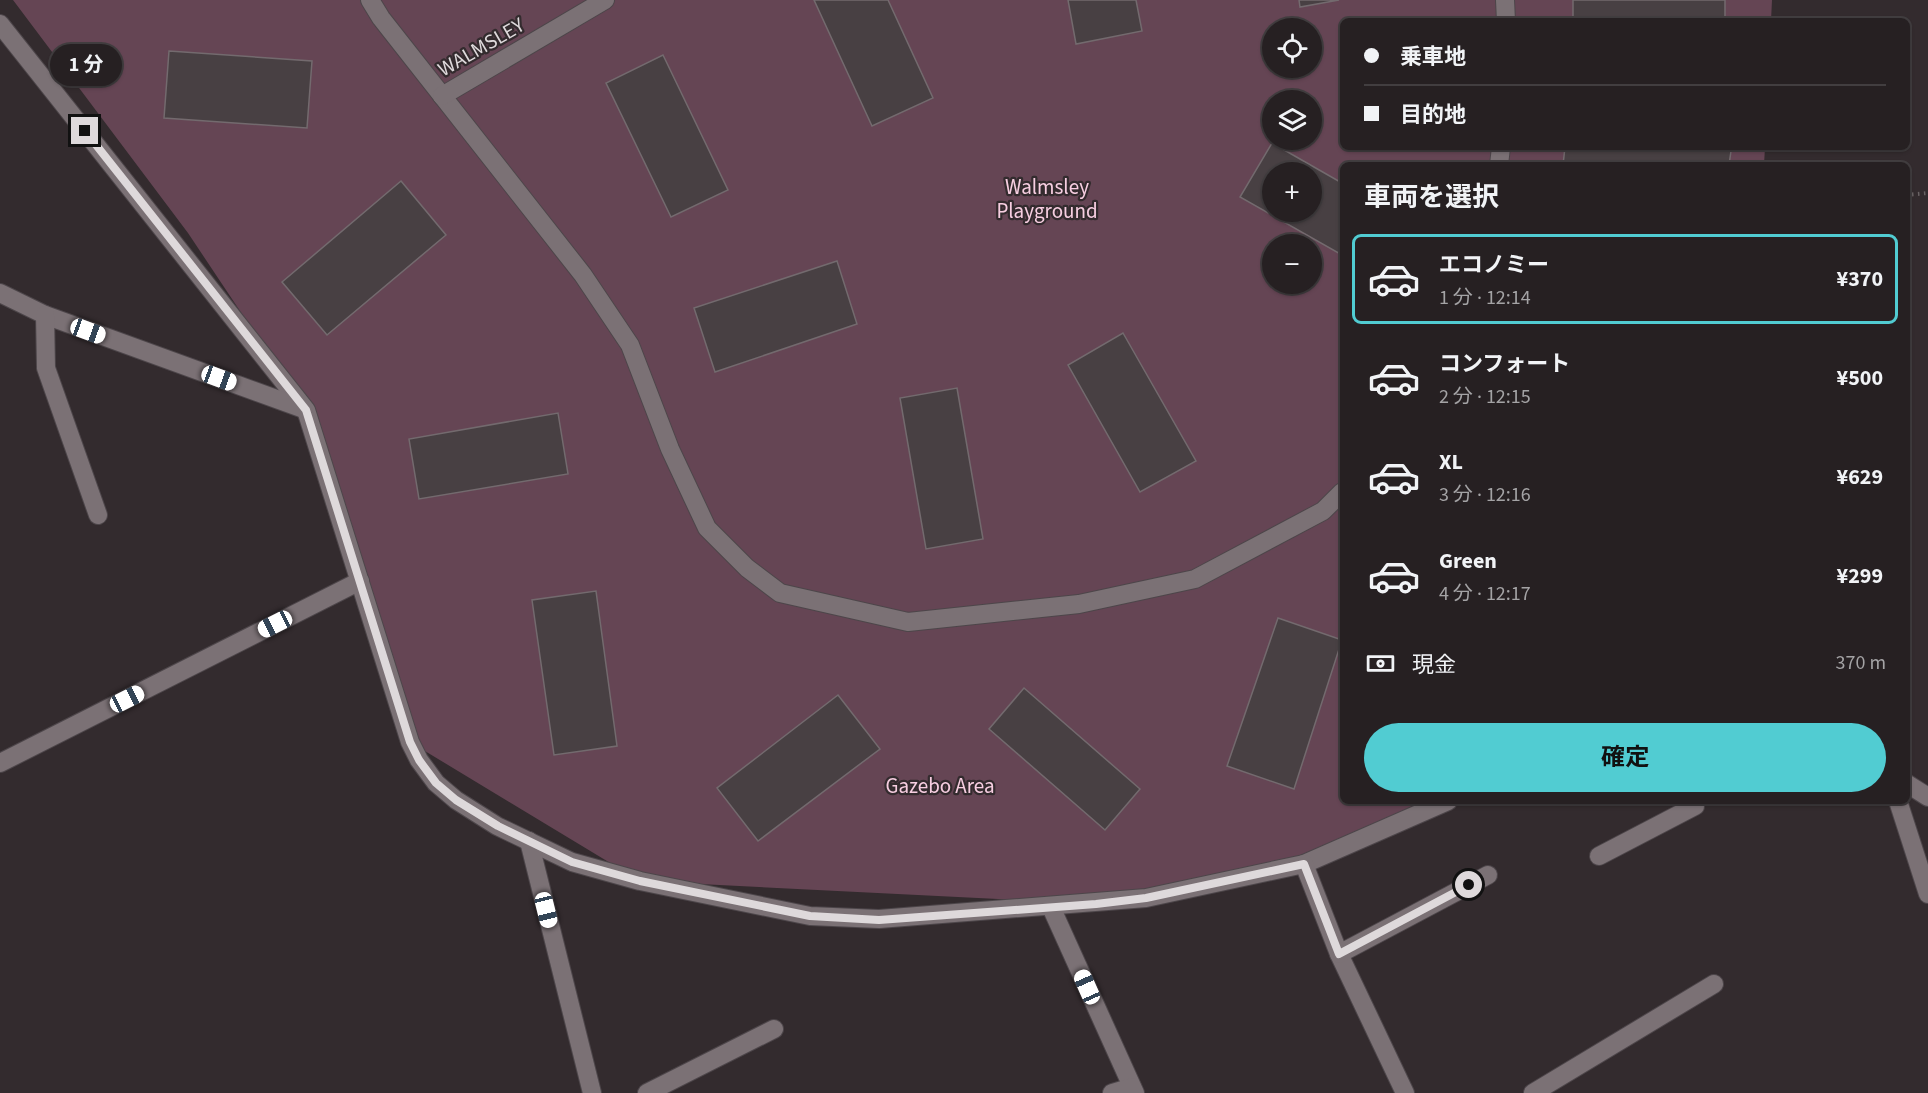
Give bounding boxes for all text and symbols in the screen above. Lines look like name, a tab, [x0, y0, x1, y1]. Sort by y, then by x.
street label: WALMSLEY	[432, 10, 531, 84]
map controls	[1262, 18, 1322, 294]
button: locate	[1262, 18, 1322, 78]
text: 乗車地	[1400, 41, 1466, 73]
callout: 1 分	[49, 44, 121, 86]
text: 1 分	[69, 51, 103, 79]
button: layers	[1262, 90, 1322, 150]
text: 目的地	[1400, 99, 1466, 131]
route end	[71, 117, 98, 144]
button: +	[1262, 162, 1322, 222]
park label: Walmsley Playground	[996, 172, 1098, 226]
text: 車両を選択	[1364, 178, 1499, 217]
button: −	[1262, 234, 1322, 294]
text: エコノミー	[1439, 249, 1549, 281]
icon: car	[1367, 252, 1421, 306]
text: ¥370	[1837, 263, 1883, 295]
text: 1 分 · 12:14	[1439, 284, 1531, 312]
car	[68, 316, 108, 346]
text: コンフォート	[1439, 348, 1570, 380]
icon: car	[1367, 351, 1421, 405]
text: ¥500	[1837, 362, 1883, 394]
car	[199, 363, 239, 393]
text: 2 分 · 12:15	[1439, 383, 1531, 411]
text: XL	[1439, 446, 1463, 478]
icon: car	[1367, 450, 1421, 504]
text: ¥629	[1837, 461, 1883, 493]
text: 3 分 · 12:16	[1439, 481, 1531, 509]
text: Green	[1439, 545, 1497, 577]
icon: car	[1367, 549, 1421, 603]
text: ¥299	[1837, 560, 1883, 592]
text: 4 分 · 12:17	[1439, 580, 1531, 608]
car	[255, 608, 295, 640]
icon: cash	[1364, 647, 1397, 680]
text: 現金	[1412, 649, 1456, 681]
text: 370 m	[1836, 649, 1886, 677]
car	[107, 683, 147, 715]
button: 確定	[1364, 723, 1886, 792]
park label: Gazebo Area	[885, 771, 995, 801]
route start	[1455, 871, 1482, 898]
car	[533, 890, 559, 930]
car	[1071, 967, 1103, 1007]

